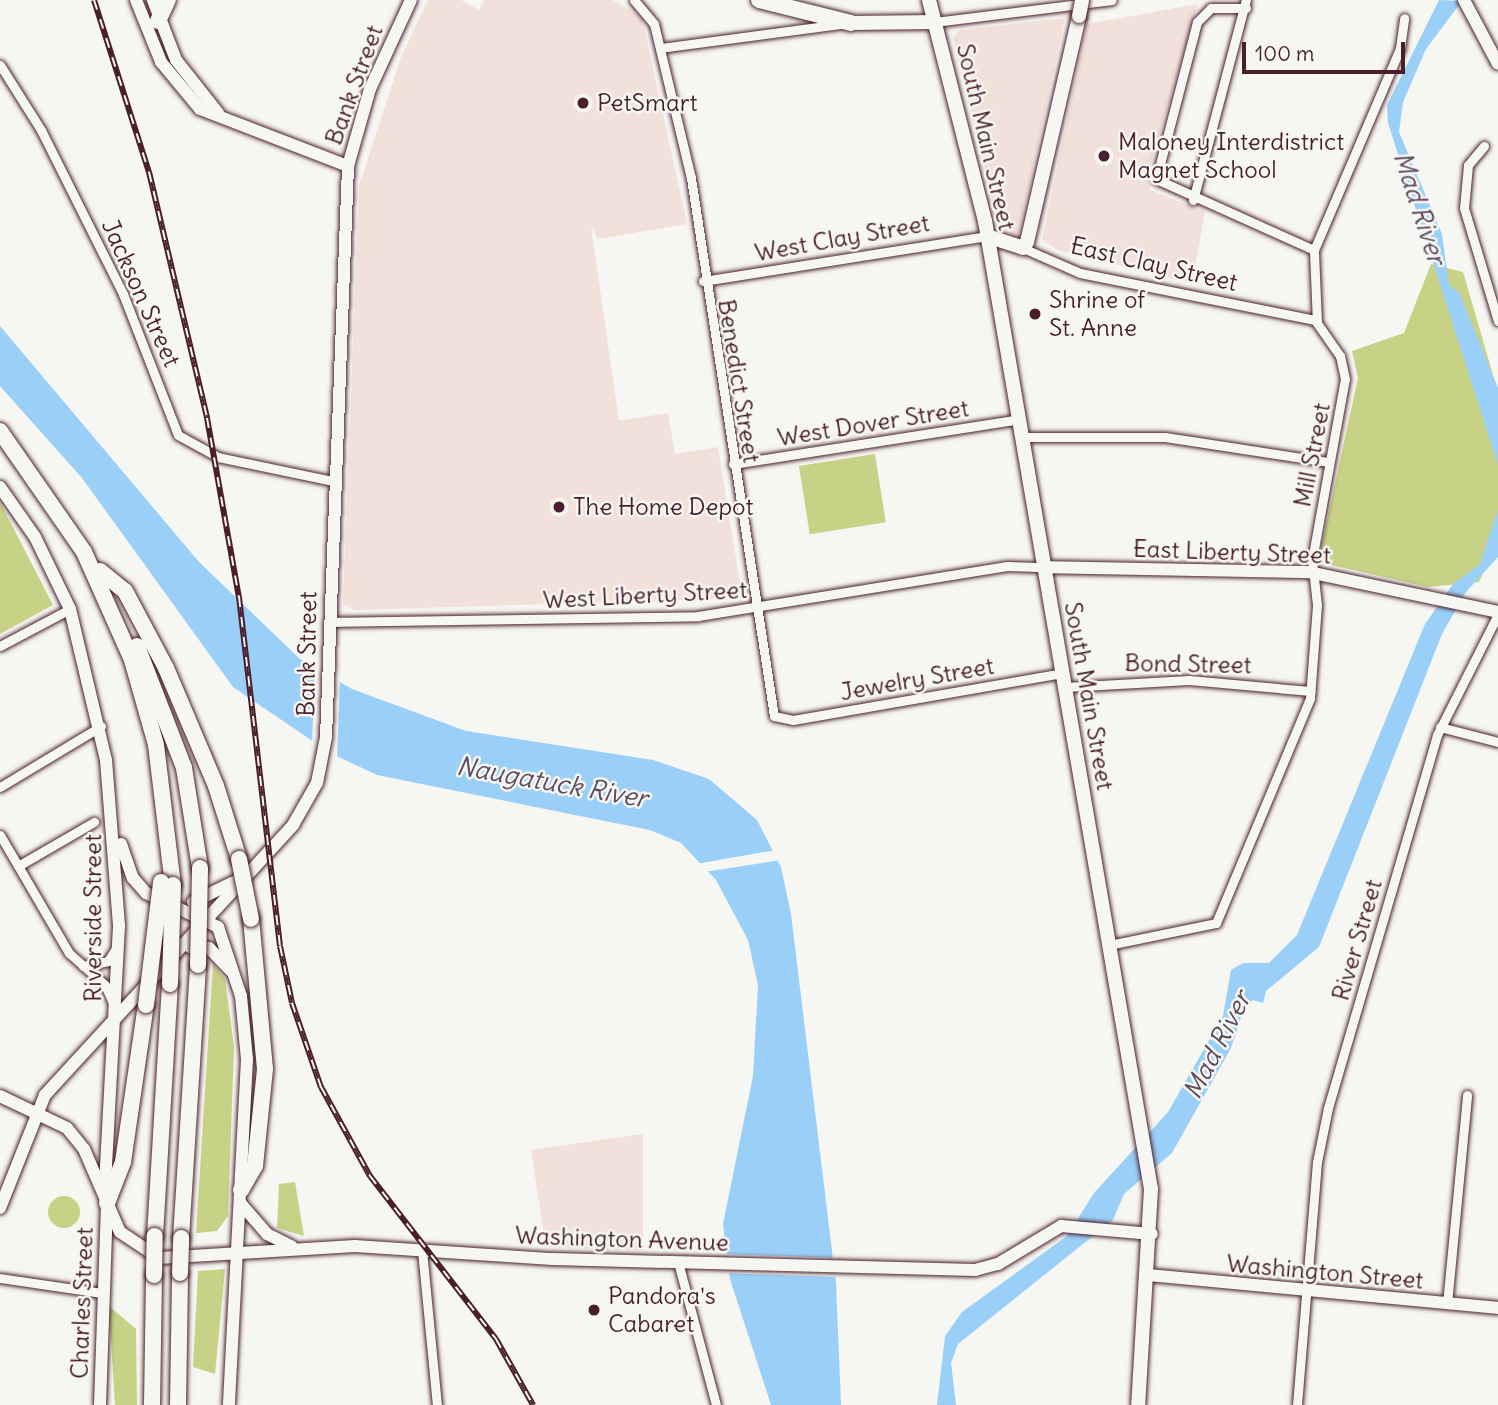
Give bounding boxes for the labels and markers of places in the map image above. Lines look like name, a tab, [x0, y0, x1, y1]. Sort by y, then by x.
place label: PetSmart	[597, 89, 698, 117]
marker: PetSmart	[575, 95, 591, 111]
place label: Maloney Interdistrict Magnet School	[1118, 128, 1344, 184]
marker: Maloney Interdistrict Magnet School	[1096, 148, 1112, 164]
place label: Shrine of St. Anne	[1049, 286, 1145, 342]
marker: Shrine of St. Anne	[1027, 306, 1043, 322]
place label: The Home Depot	[573, 493, 754, 521]
marker: The Home Depot	[551, 499, 567, 515]
place label: Pandora's Cabaret	[608, 1282, 716, 1338]
marker: Pandora's Cabaret	[586, 1302, 602, 1318]

